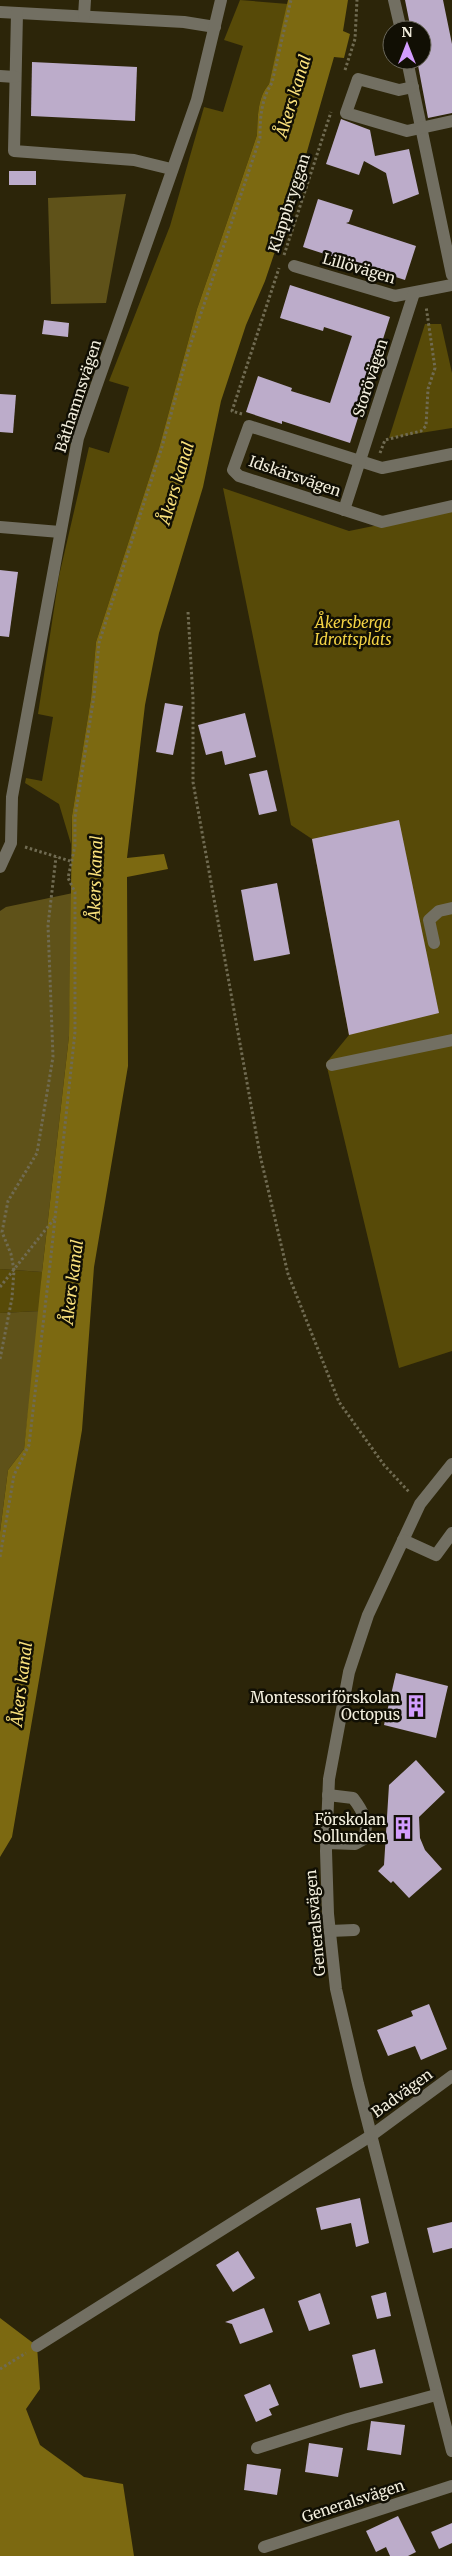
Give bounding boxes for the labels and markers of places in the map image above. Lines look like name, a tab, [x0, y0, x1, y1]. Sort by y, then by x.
place label: Montessoriförskolan Octopus	[250, 1688, 400, 1724]
building icon: Montessoriförskolan Octopus	[403, 1693, 429, 1719]
place label: Förskolan Sollunden	[313, 1810, 386, 1846]
building icon: Förskolan Sollunden	[390, 1815, 416, 1841]

